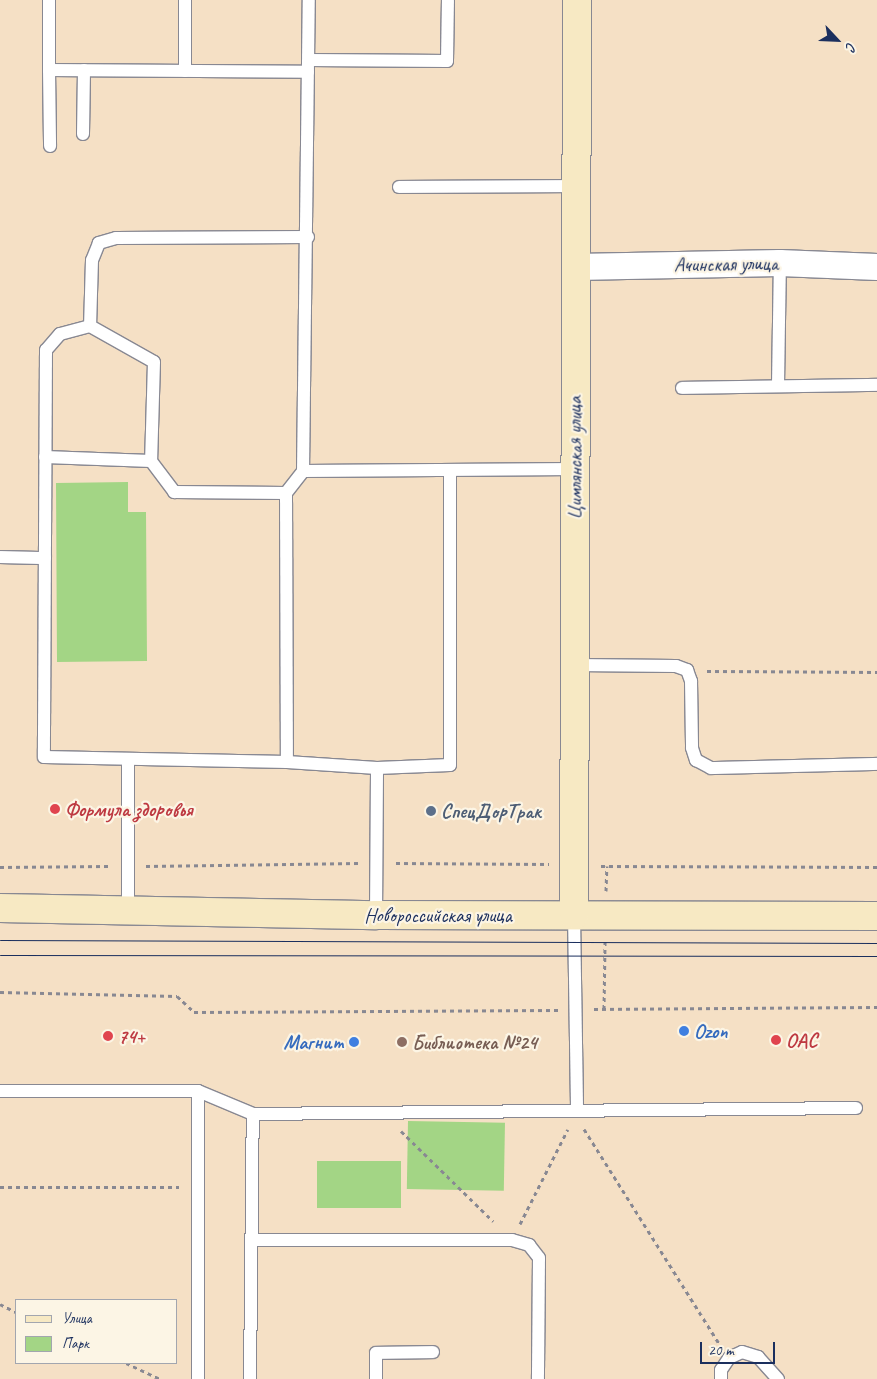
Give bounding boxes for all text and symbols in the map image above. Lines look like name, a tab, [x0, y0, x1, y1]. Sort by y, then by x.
north arrow	[812, 15, 862, 65]
text: С	[842, 40, 860, 53]
street label: Ачинская улица	[673, 251, 779, 277]
street label: Цимлянская улица	[563, 396, 587, 520]
place label: Формула здоровья	[65, 797, 193, 821]
place label: СпецДорТрак	[441, 799, 541, 823]
marker: Формула здоровья	[49, 803, 61, 815]
marker: СпецДорТрак	[425, 805, 437, 817]
street label: Новороссийская улица	[364, 903, 512, 927]
place label: Ozon	[694, 1019, 727, 1043]
place label: 74+	[118, 1024, 145, 1048]
marker: Ozon	[678, 1025, 690, 1037]
place label: ОАС	[786, 1028, 817, 1052]
marker: 74+	[102, 1030, 114, 1042]
place label: Магнит	[284, 1030, 344, 1054]
place label: Библиотека №24	[412, 1030, 537, 1054]
marker: ОАС	[770, 1034, 782, 1046]
marker: Магнит	[348, 1036, 360, 1048]
marker: Библиотека №24	[396, 1036, 408, 1048]
legend	[15, 1299, 178, 1364]
text: Улица	[62, 1309, 92, 1328]
scale bar	[702, 1332, 777, 1364]
text: Парк	[62, 1334, 89, 1353]
text: 20 m	[708, 1341, 734, 1360]

